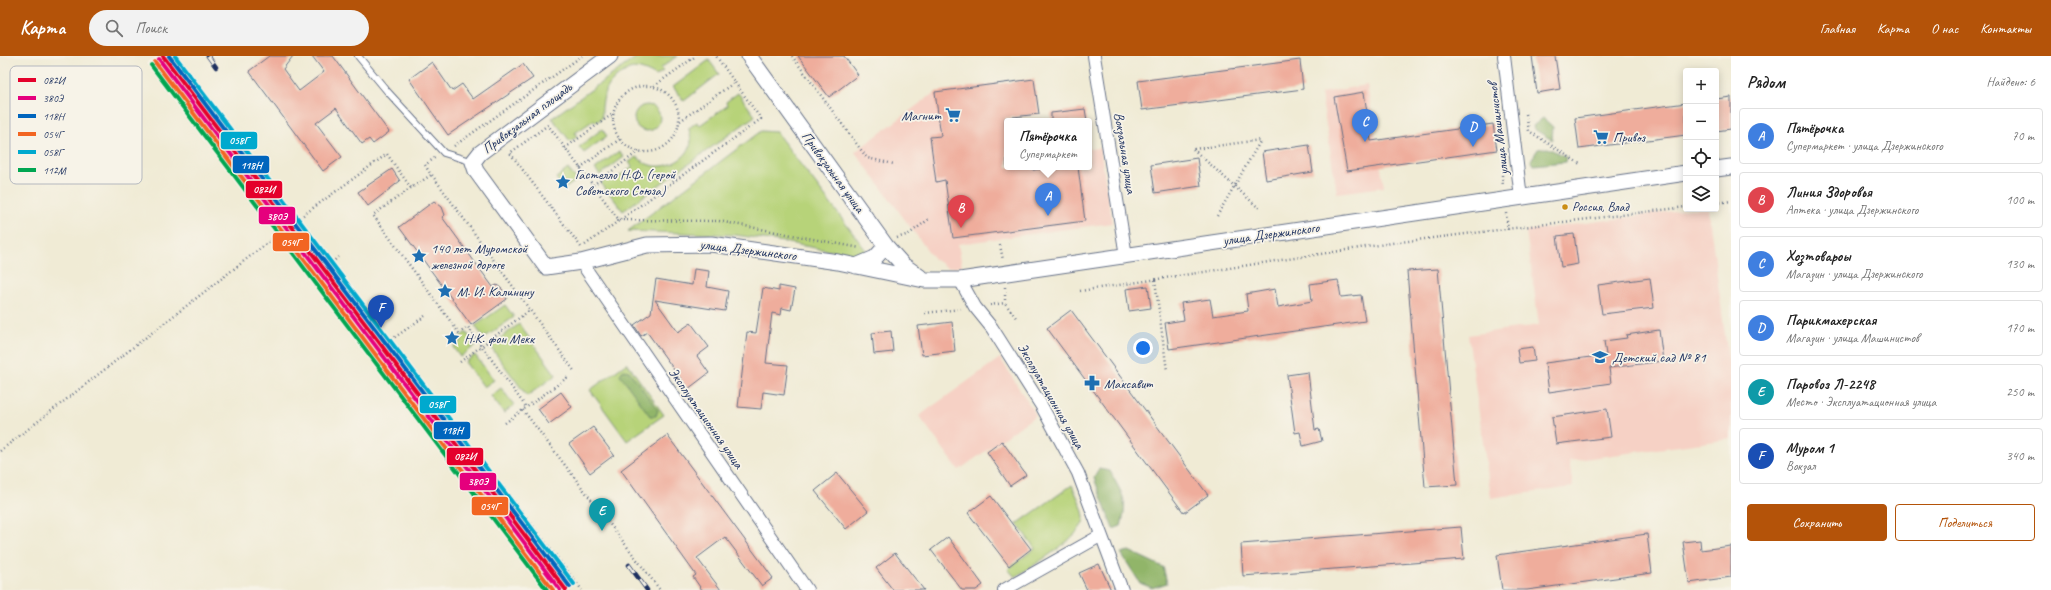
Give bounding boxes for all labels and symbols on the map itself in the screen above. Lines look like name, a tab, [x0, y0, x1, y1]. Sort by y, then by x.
legend	[10, 66, 142, 184]
text: 082И	[43, 73, 67, 87]
street label: Привокзальная площадь	[479, 78, 577, 157]
street label: улица Машинистов	[1483, 78, 1512, 177]
text: 380Э	[43, 91, 65, 105]
supermarket icon: Магнит	[944, 106, 962, 124]
place label: Магнит	[901, 107, 942, 124]
text: 118Н	[43, 109, 66, 123]
pin: C	[1352, 109, 1378, 142]
street label: Вокзальная улица	[1110, 111, 1140, 196]
pin: D	[1460, 114, 1486, 147]
text: 054Г	[43, 127, 66, 141]
street label: Привокзальная улица	[798, 128, 869, 217]
supermarket icon: Привоз	[1592, 128, 1610, 146]
place label: Привоз	[1613, 129, 1646, 146]
line badge: 058Г	[220, 131, 258, 150]
text: 058Г	[229, 133, 252, 147]
text: 058Г	[43, 145, 66, 159]
line badge: 118Н	[232, 155, 270, 174]
text: 118Н	[240, 158, 264, 172]
text: 112М	[43, 163, 67, 177]
place label: Гастелло Н.Ф. (герой Советского Союза)	[575, 166, 676, 199]
place icon: Гастелло Н.Ф. (герой Советского Союза)	[554, 173, 572, 191]
line badge: 082И	[245, 180, 283, 199]
text: 082И	[253, 182, 277, 196]
pin: A	[1035, 183, 1061, 216]
pin: B	[948, 195, 974, 228]
place label: Россия, Влад	[1572, 199, 1630, 215]
marker: Россия, Влад	[1560, 202, 1570, 212]
line badge: 380Э	[258, 206, 296, 225]
text: 380Э	[267, 209, 289, 223]
street label: улица Дзержинского	[1221, 219, 1321, 249]
line badge: 054Г	[272, 232, 310, 252]
text: 054Г	[281, 235, 304, 249]
street label: улица Дзержинского	[698, 236, 798, 264]
place label: 140 лет Муромской железной дороге	[431, 240, 529, 273]
place icon: 140 лет Муромской железной дороге	[410, 247, 428, 265]
place icon: М. И. Калинину	[436, 282, 454, 300]
place label: М. И. Калинину	[457, 283, 535, 300]
pin: F	[368, 295, 394, 328]
place icon: Н.К. фон Мекк	[443, 329, 461, 347]
place label: Н.К. фон Мекк	[464, 330, 536, 347]
your location	[1133, 338, 1153, 358]
street label: Эксплуатационная улица	[1014, 340, 1089, 453]
school or university icon: Детский сад № 81	[1591, 348, 1609, 366]
place label: Детский сад № 81	[1612, 349, 1706, 366]
street label: Эксплуатационная улица	[665, 364, 748, 472]
pharmacy icon: Максавит	[1083, 374, 1101, 392]
place label: Максавит	[1104, 375, 1153, 392]
line badge: 058Г	[419, 395, 457, 414]
text: 058Г	[428, 397, 451, 411]
line badge: 118Н	[433, 421, 471, 440]
text: 118Н	[441, 423, 465, 437]
line badge: 082И	[446, 447, 484, 466]
text: 082И	[454, 449, 478, 463]
line badge: 380Э	[459, 472, 497, 491]
text: 380Э	[468, 474, 490, 488]
line badge: 054Г	[471, 496, 509, 516]
pin: E	[589, 498, 615, 531]
text: 054Г	[480, 499, 503, 513]

